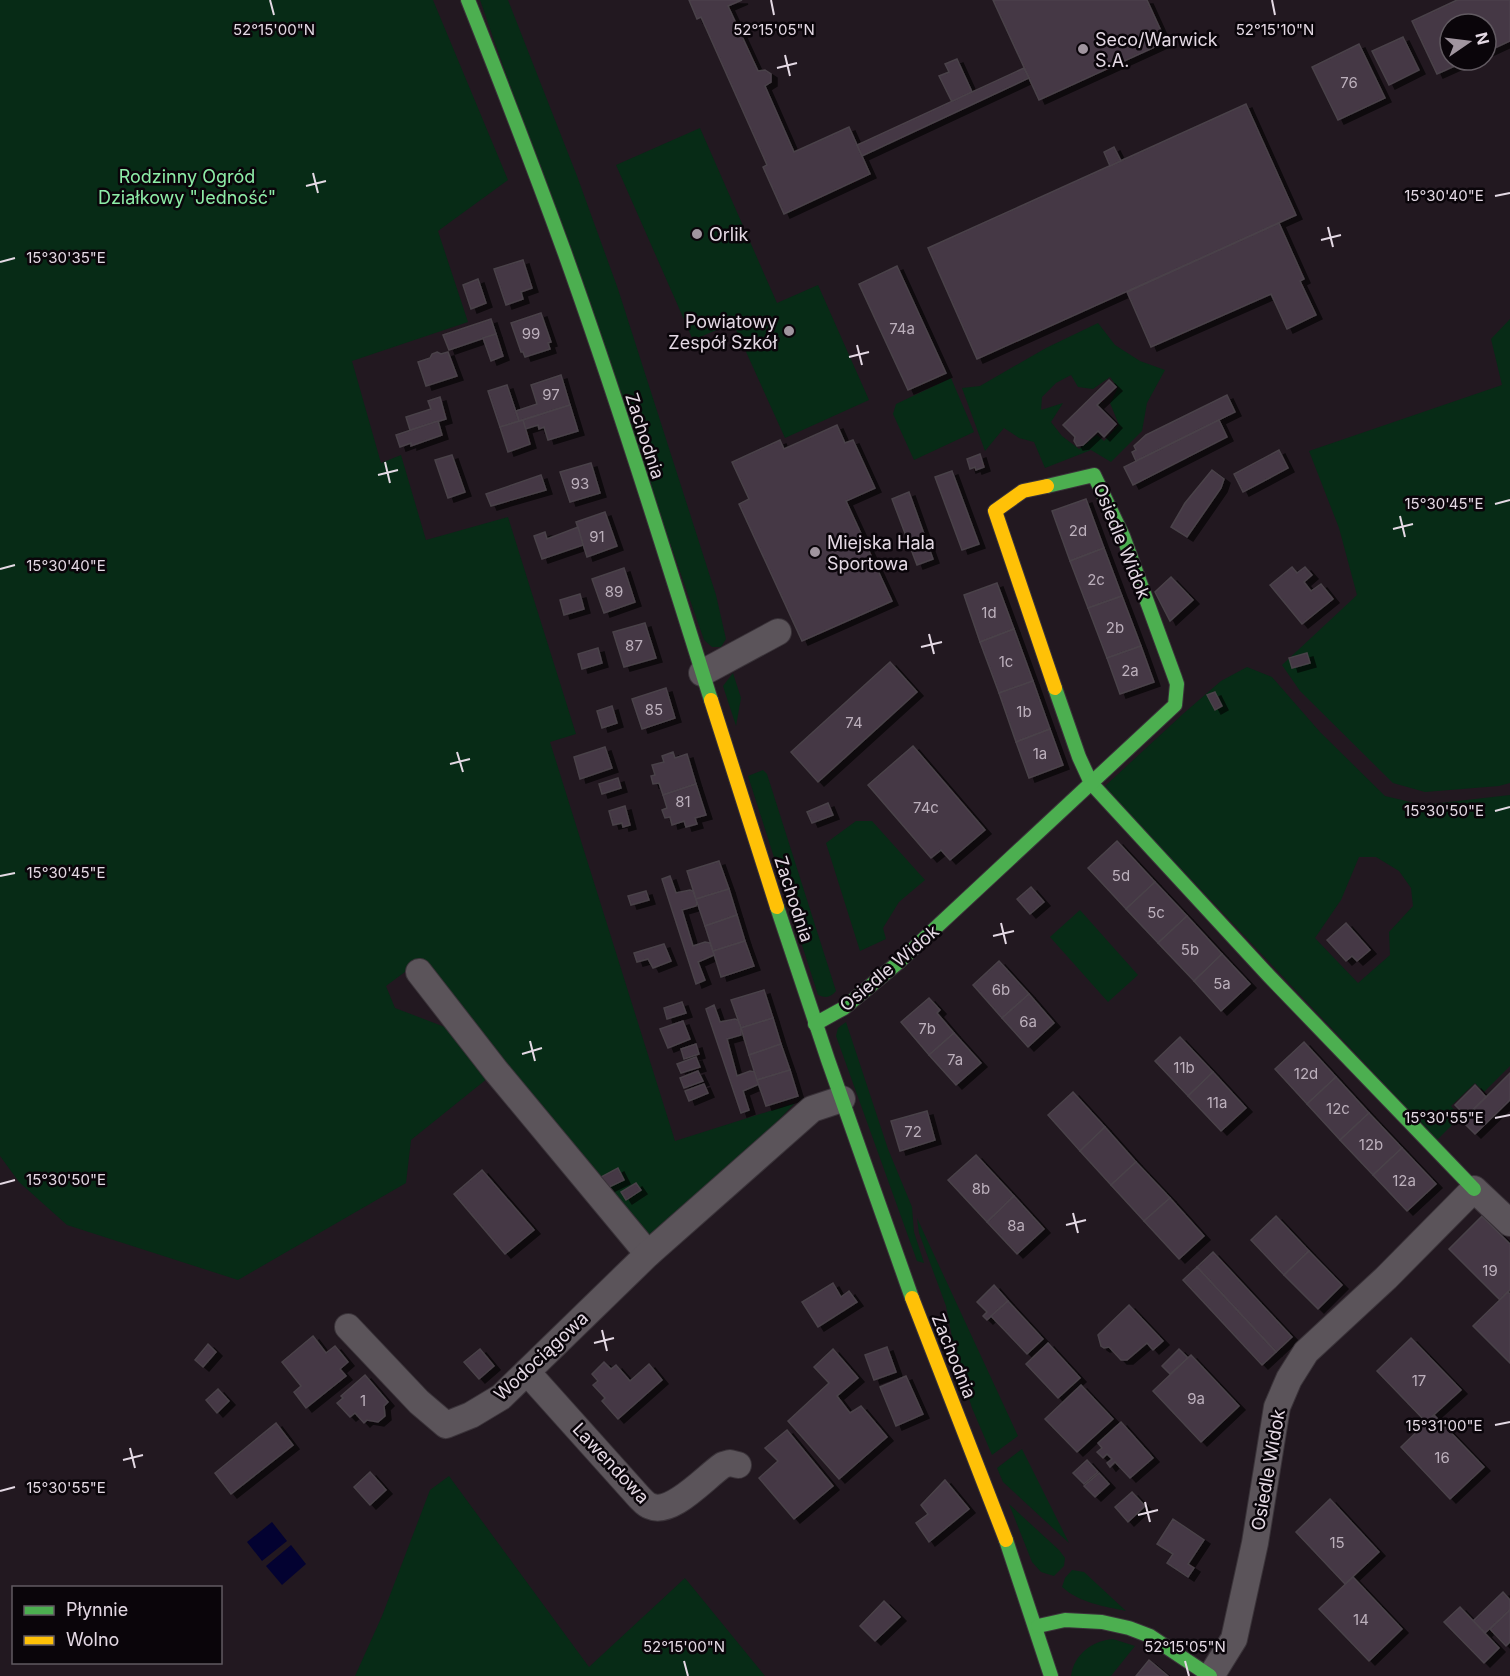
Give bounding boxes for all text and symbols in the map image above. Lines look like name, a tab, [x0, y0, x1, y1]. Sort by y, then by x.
north arrow	[1438, 12, 1498, 72]
text: 52°15'00"N	[233, 20, 315, 39]
text: 52°15'05"N	[733, 20, 815, 39]
text: 52°15'10"N	[1236, 20, 1314, 39]
place label: Seco/Warwick S.A.	[1095, 29, 1218, 71]
text: N	[1471, 30, 1494, 47]
marker: Seco/Warwick S.A.	[1076, 42, 1090, 56]
house number: 76	[1340, 73, 1358, 92]
park label: Rodzinny Ogród Działkowy "Jedność"	[98, 166, 276, 208]
text: 15°30'40"E	[1404, 186, 1484, 205]
place label: Orlik	[709, 224, 749, 245]
marker: Orlik	[690, 227, 704, 241]
text: 15°30'35"E	[26, 248, 106, 267]
place label: Powiatowy Zespół Szkół	[668, 311, 778, 353]
house number: 74a	[889, 319, 915, 338]
house number: 99	[522, 324, 540, 343]
marker: Powiatowy Zespół Szkół	[782, 324, 796, 338]
house number: 97	[542, 385, 560, 404]
street label: Zachodnia	[621, 390, 669, 482]
house number: 93	[571, 474, 589, 493]
street label: Osiedle Widok	[1089, 480, 1155, 602]
text: 15°30'45"E	[1404, 494, 1484, 513]
house number: 2d	[1069, 521, 1087, 540]
house number: 91	[589, 527, 605, 546]
place label: Miejska Hala Sportowa	[827, 532, 935, 574]
marker: Miejska Hala Sportowa	[808, 545, 822, 559]
text: 15°30'40"E	[26, 556, 106, 575]
house number: 2c	[1087, 570, 1105, 589]
house number: 89	[605, 582, 623, 601]
house number: 1d	[981, 603, 997, 622]
house number: 2b	[1106, 618, 1124, 637]
house number: 87	[625, 636, 643, 655]
house number: 1c	[999, 652, 1013, 671]
house number: 2a	[1121, 661, 1139, 680]
house number: 85	[645, 700, 663, 719]
house number: 1b	[1016, 702, 1032, 721]
house number: 74	[845, 713, 863, 732]
house number: 1a	[1033, 744, 1047, 763]
house number: 81	[675, 792, 691, 811]
house number: 74c	[913, 798, 939, 817]
text: 15°30'50"E	[1404, 801, 1484, 820]
street label: Zachodnia	[770, 853, 818, 945]
text: 15°30'45"E	[26, 863, 106, 882]
house number: 5d	[1112, 866, 1130, 885]
house number: 5c	[1147, 903, 1165, 922]
street label: Osiedle Widok	[835, 920, 943, 1016]
house number: 5b	[1181, 940, 1199, 959]
house number: 5a	[1213, 974, 1231, 993]
house number: 6b	[992, 980, 1010, 999]
house number: 6a	[1019, 1012, 1037, 1031]
house number: 7b	[918, 1019, 936, 1038]
house number: 7a	[947, 1050, 963, 1069]
house number: 11b	[1173, 1058, 1195, 1077]
house number: 12d	[1294, 1064, 1318, 1083]
house number: 11a	[1207, 1093, 1227, 1112]
house number: 12c	[1326, 1099, 1350, 1118]
text: 15°30'55"E	[1404, 1108, 1484, 1127]
house number: 72	[904, 1122, 922, 1141]
house number: 12b	[1359, 1135, 1383, 1154]
text: 15°30'50"E	[26, 1170, 106, 1189]
house number: 12a	[1392, 1171, 1416, 1190]
house number: 8b	[972, 1179, 990, 1198]
house number: 8a	[1007, 1216, 1025, 1235]
house number: 19	[1482, 1261, 1498, 1280]
street label: Wodociągowa	[490, 1307, 592, 1405]
street label: Zachodnia	[928, 1311, 980, 1401]
house number: 17	[1412, 1371, 1426, 1390]
house number: 9a	[1187, 1389, 1205, 1408]
house number: 1	[360, 1391, 366, 1410]
street label: Osiedle Widok	[1247, 1408, 1289, 1532]
text: 15°31'00"E	[1406, 1416, 1482, 1435]
street label: Lawendowa	[568, 1418, 654, 1508]
house number: 16	[1434, 1448, 1450, 1467]
text: 15°30'55"E	[26, 1478, 106, 1497]
house number: 15	[1329, 1533, 1345, 1552]
legend	[12, 1586, 222, 1664]
text: Płynnie	[66, 1599, 128, 1620]
house number: 14	[1353, 1610, 1369, 1629]
text: Wolno	[66, 1629, 119, 1650]
text: 52°15'00"N	[643, 1637, 725, 1656]
text: 52°15'05"N	[1144, 1637, 1226, 1656]

